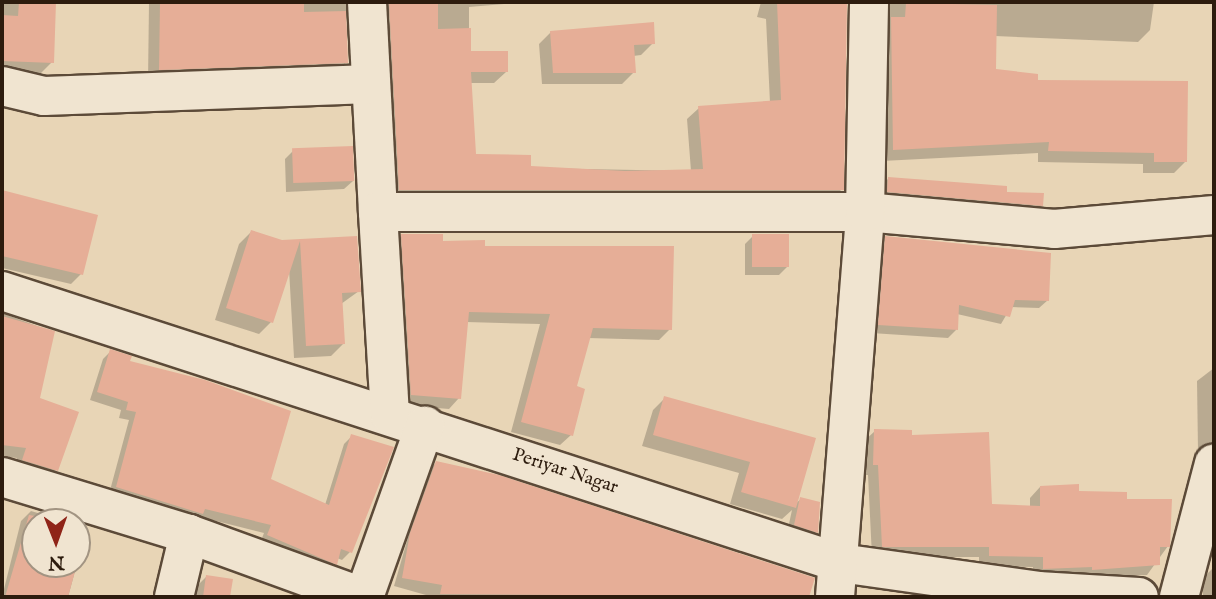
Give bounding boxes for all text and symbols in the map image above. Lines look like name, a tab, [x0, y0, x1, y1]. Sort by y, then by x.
street label: Periyar Nagar	[509, 444, 621, 500]
north arrow	[21, 508, 91, 578]
text: N	[48, 550, 65, 574]

